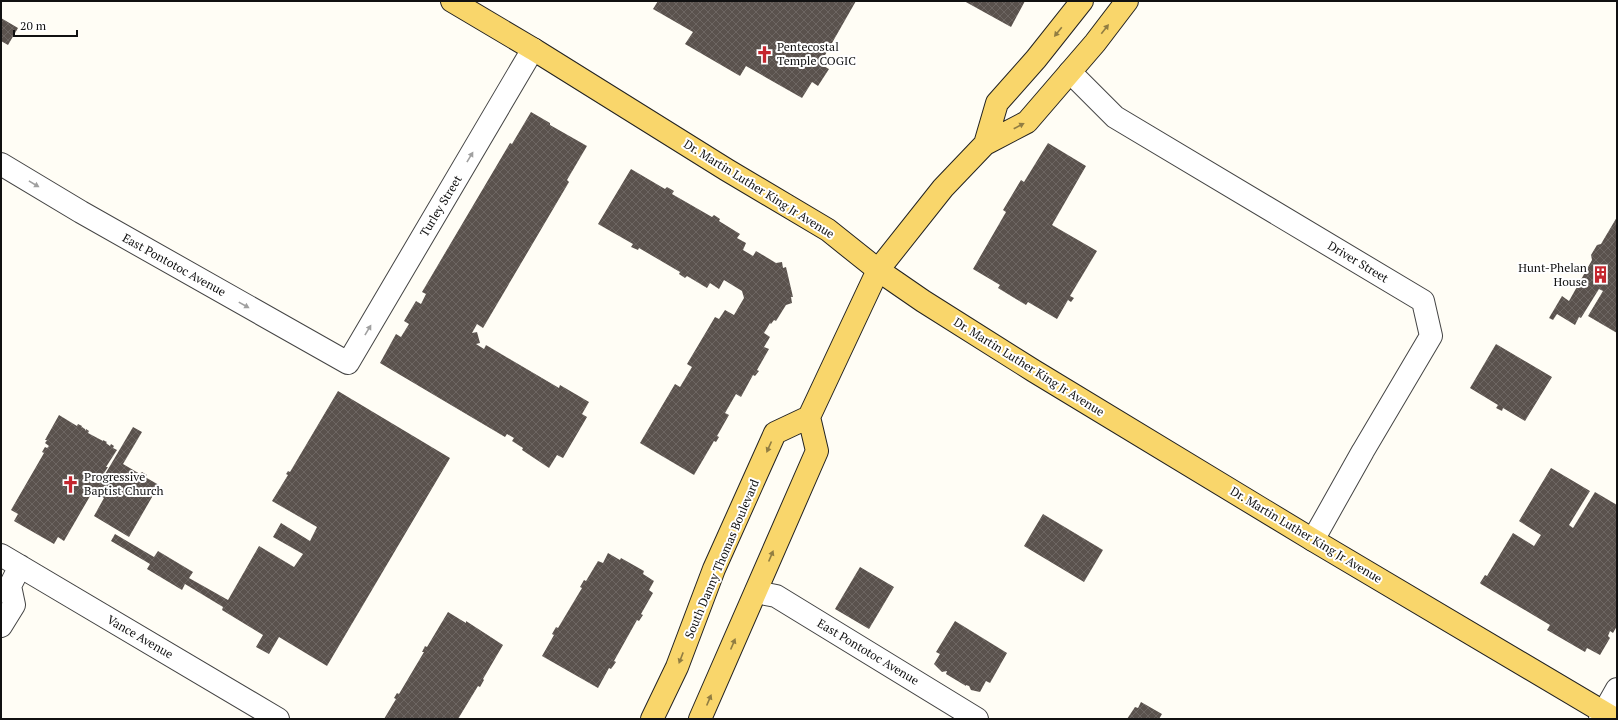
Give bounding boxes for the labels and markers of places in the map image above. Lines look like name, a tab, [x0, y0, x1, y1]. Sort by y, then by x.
place label: Pentecostal Temple COGIC	[777, 39, 856, 68]
church icon: Pentecostal Temple COGIC	[754, 44, 774, 64]
place label: Hunt-Phelan House	[1518, 260, 1587, 289]
building icon: Hunt-Phelan House	[1590, 265, 1610, 285]
place label: Progressive Baptist Church	[84, 469, 164, 498]
church icon: Progressive Baptist Church	[61, 474, 81, 494]

